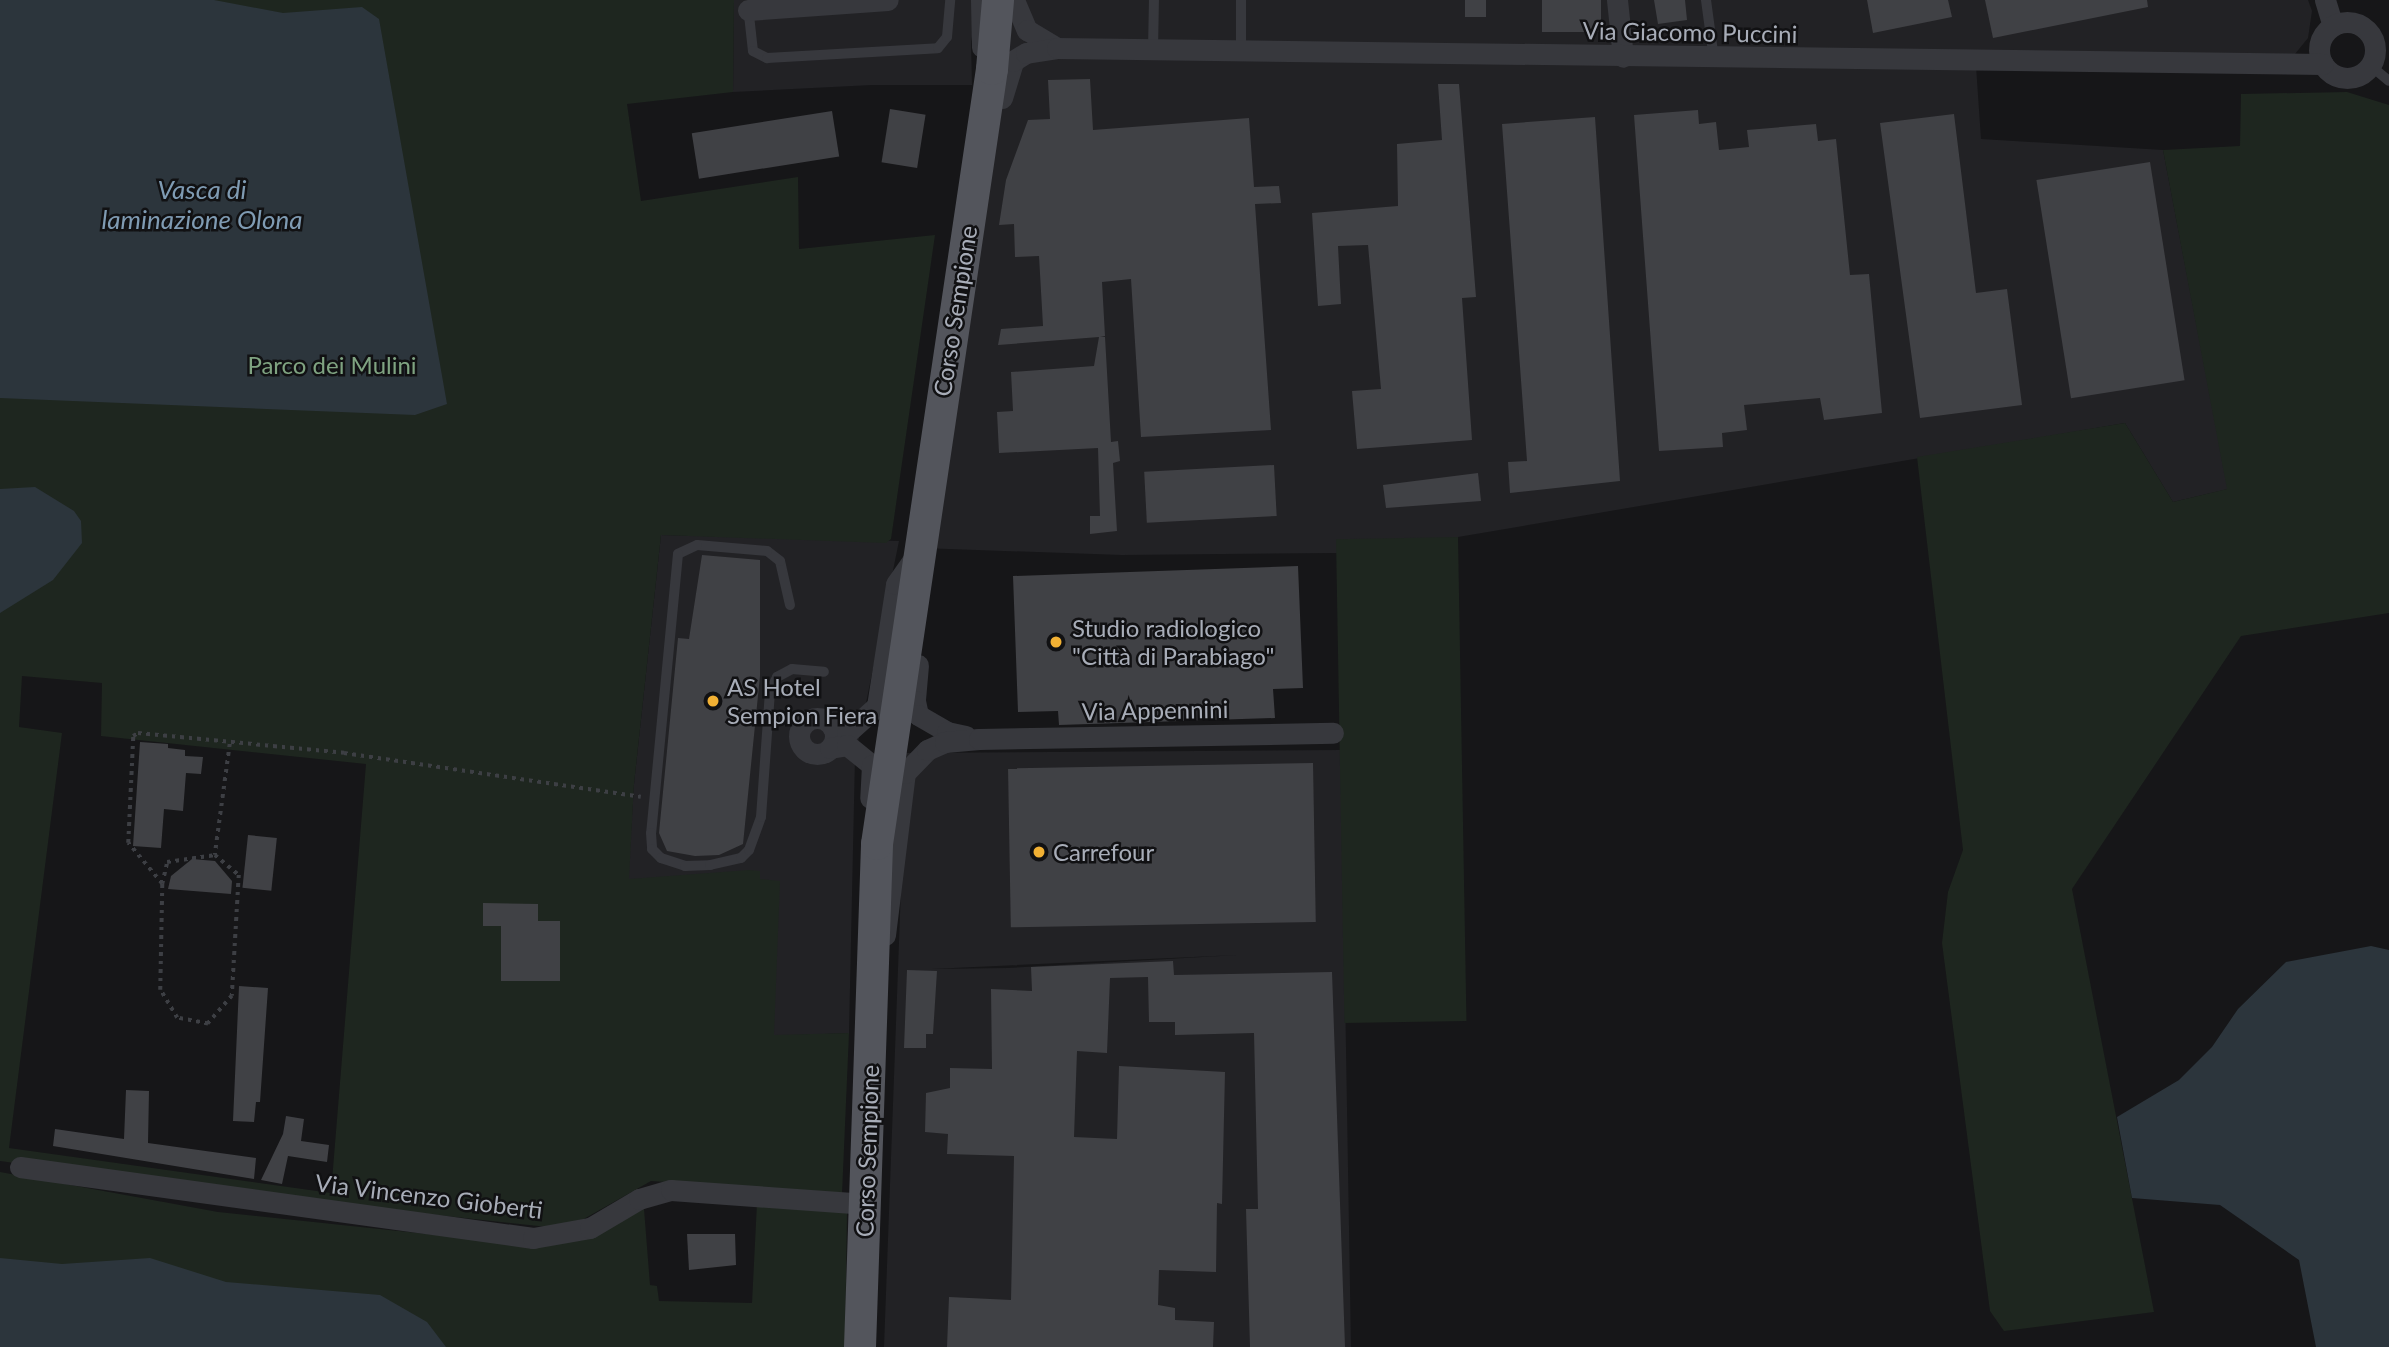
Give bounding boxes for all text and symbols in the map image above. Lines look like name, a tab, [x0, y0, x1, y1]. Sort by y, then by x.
street label: Via Giacomo Puccini	[1582, 16, 1798, 48]
water label: Vasca di laminazione Olona	[101, 174, 303, 235]
street label: Corso Sempione	[927, 224, 983, 398]
park label: Parco dei Mulini	[247, 351, 417, 379]
place label: Studio radiologico "Città di Parabiago"	[1072, 614, 1274, 670]
marker: Studio radiologico "Città di Parabiago"	[1046, 632, 1066, 652]
place label: AS Hotel Sempion Fiera	[727, 673, 877, 729]
marker: AS Hotel Sempion Fiera	[705, 693, 721, 709]
street label: Via Appennini	[1081, 694, 1229, 726]
place label: Carrefour	[1053, 838, 1154, 866]
marker: Carrefour	[1031, 844, 1047, 860]
street label: Corso Sempione	[850, 1064, 884, 1238]
street label: Via Vincenzo Gioberti	[313, 1168, 545, 1224]

